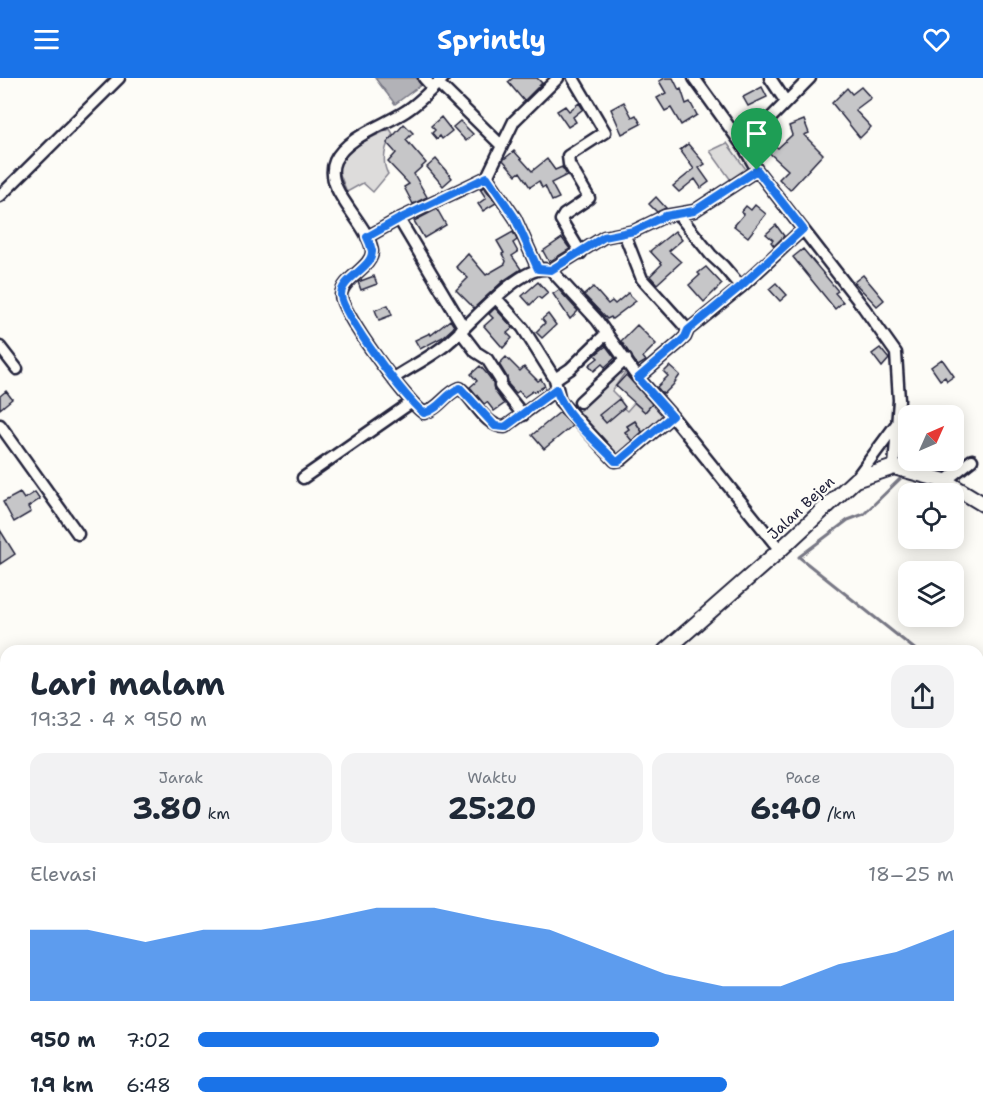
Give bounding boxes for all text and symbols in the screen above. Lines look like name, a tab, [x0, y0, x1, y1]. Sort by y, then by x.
text: Sprintly	[437, 21, 546, 58]
icon: menu	[30, 23, 63, 56]
icon: heart	[920, 23, 953, 56]
pin	[731, 108, 782, 170]
icon: arrive	[740, 117, 773, 150]
north arrow	[898, 405, 964, 471]
map controls	[898, 405, 964, 627]
street label: Jalan Bejen	[763, 472, 839, 544]
button: locate	[898, 483, 964, 549]
button: layers	[898, 561, 964, 627]
text: Lari malam	[30, 661, 225, 706]
button: share	[891, 665, 954, 728]
text: 19:32 · 4 × 950 m	[30, 706, 207, 732]
text: Jarak	[159, 767, 203, 788]
text: Waktu	[467, 767, 517, 788]
text: Pace	[785, 767, 821, 788]
text: 3.80	[132, 788, 202, 829]
text: 25:20	[448, 788, 537, 829]
text: 6:40	[750, 788, 822, 829]
text: km	[202, 803, 230, 824]
text: /km	[822, 803, 856, 824]
text: Elevasi	[30, 861, 97, 887]
text: 18–25 m	[868, 861, 954, 887]
text: 950 m	[30, 1027, 96, 1053]
text: 7:02	[126, 1027, 171, 1053]
text: 1.9 km	[30, 1072, 93, 1098]
text: 6:48	[126, 1072, 171, 1098]

